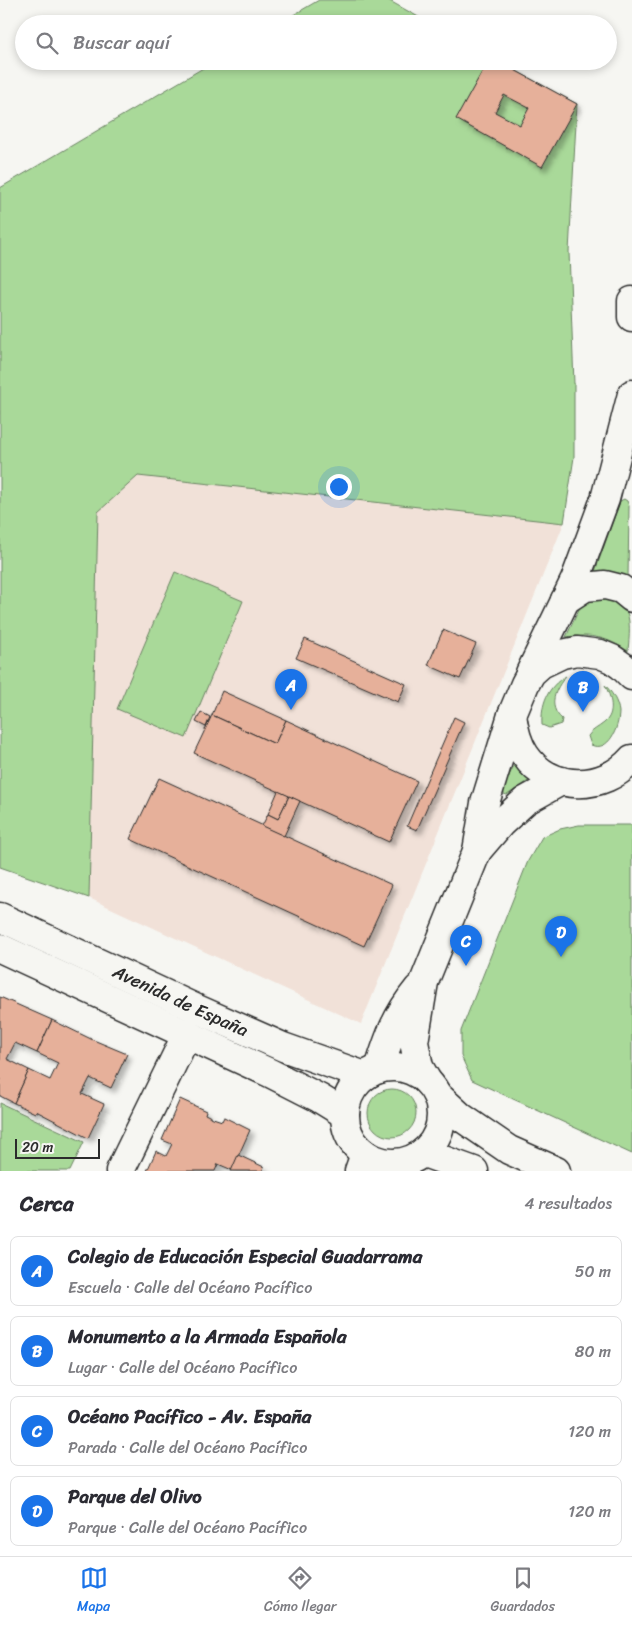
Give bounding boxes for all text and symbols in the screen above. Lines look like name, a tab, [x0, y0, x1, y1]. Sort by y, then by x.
search box	[15, 15, 617, 70]
text: Buscar aquí	[73, 26, 170, 59]
icon: search	[33, 29, 61, 57]
your location	[326, 474, 352, 500]
pin: A	[275, 669, 307, 710]
pin: B	[567, 671, 599, 712]
pin: D	[545, 916, 577, 957]
pin: C	[450, 925, 482, 966]
street label: Avenida de España	[106, 955, 254, 1046]
text: 20 m	[22, 1135, 53, 1160]
scale bar	[15, 1136, 100, 1159]
text: Cerca	[20, 1185, 74, 1223]
text: 4 resultados	[524, 1189, 612, 1218]
text: Colegio de Educación Especial Guadarrama	[68, 1240, 422, 1273]
text: A	[32, 1257, 42, 1286]
text: 50 m	[575, 1257, 611, 1286]
text: Escuela · Calle del Océano Pacífico	[68, 1273, 312, 1302]
text: Monumento a la Armada Española	[68, 1320, 347, 1353]
text: B	[32, 1337, 42, 1366]
text: 80 m	[575, 1337, 611, 1366]
text: Lugar · Calle del Océano Pacífico	[68, 1353, 297, 1382]
text: Océano Pacífico - Av. España	[68, 1400, 311, 1433]
text: C	[32, 1417, 42, 1446]
text: 120 m	[568, 1417, 611, 1446]
text: Parada · Calle del Océano Pacífico	[68, 1433, 307, 1462]
text: Parque del Olivo	[68, 1480, 202, 1513]
text: D	[32, 1497, 42, 1526]
text: 120 m	[568, 1497, 611, 1526]
text: Parque · Calle del Océano Pacífico	[68, 1513, 307, 1542]
tab: Mapa	[77, 1564, 110, 1619]
tab: Cómo llegar	[264, 1564, 336, 1619]
tab: Guardados	[491, 1564, 555, 1619]

